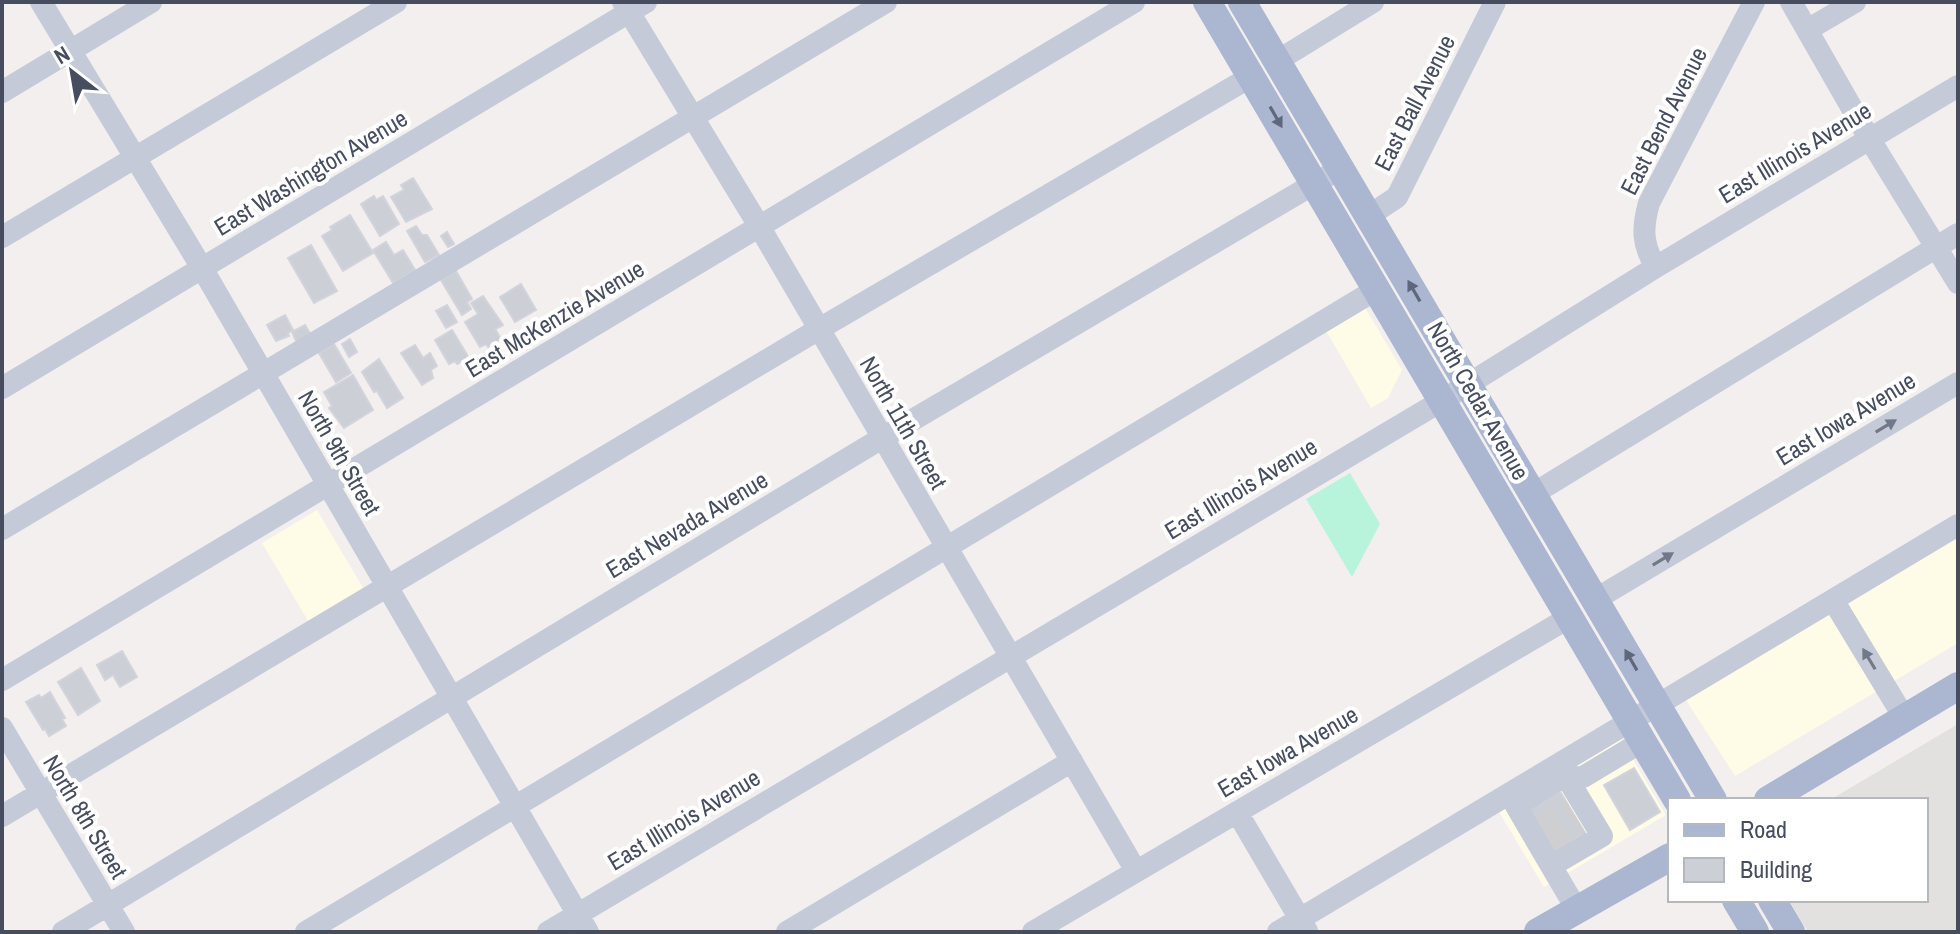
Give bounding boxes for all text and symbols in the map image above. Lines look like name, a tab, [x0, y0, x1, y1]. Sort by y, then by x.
street label: East Ball Avenue	[1366, 29, 1462, 176]
north arrow	[32, 32, 112, 112]
text: N	[48, 39, 75, 71]
street label: East Bend Avenue	[1612, 41, 1714, 200]
street label: East Illinois Avenue	[1712, 94, 1877, 210]
street label: East Washington Avenue	[208, 102, 413, 243]
one-way arrow	[1268, 106, 1282, 128]
street label: East McKenzie Avenue	[459, 252, 650, 384]
one-way arrow	[1407, 280, 1421, 302]
street label: North Cedar Avenue	[1421, 315, 1537, 486]
street label: North 11th Street	[853, 350, 955, 495]
street label: East Iowa Avenue	[1770, 364, 1921, 472]
street label: North 9th Street	[291, 384, 389, 521]
one-way arrow	[1875, 419, 1897, 433]
street label: East Illinois Avenue	[1158, 430, 1323, 546]
street label: East Nevada Avenue	[600, 463, 773, 585]
one-way arrow	[1652, 552, 1674, 566]
one-way arrow	[1862, 648, 1876, 670]
one-way arrow	[1624, 649, 1638, 671]
street label: East Iowa Avenue	[1211, 698, 1364, 804]
street label: North 8th Street	[36, 749, 136, 885]
street label: East Illinois Avenue	[601, 761, 766, 877]
legend	[1668, 798, 1928, 902]
text: Road	[1740, 813, 1787, 845]
text: Building	[1740, 853, 1812, 885]

